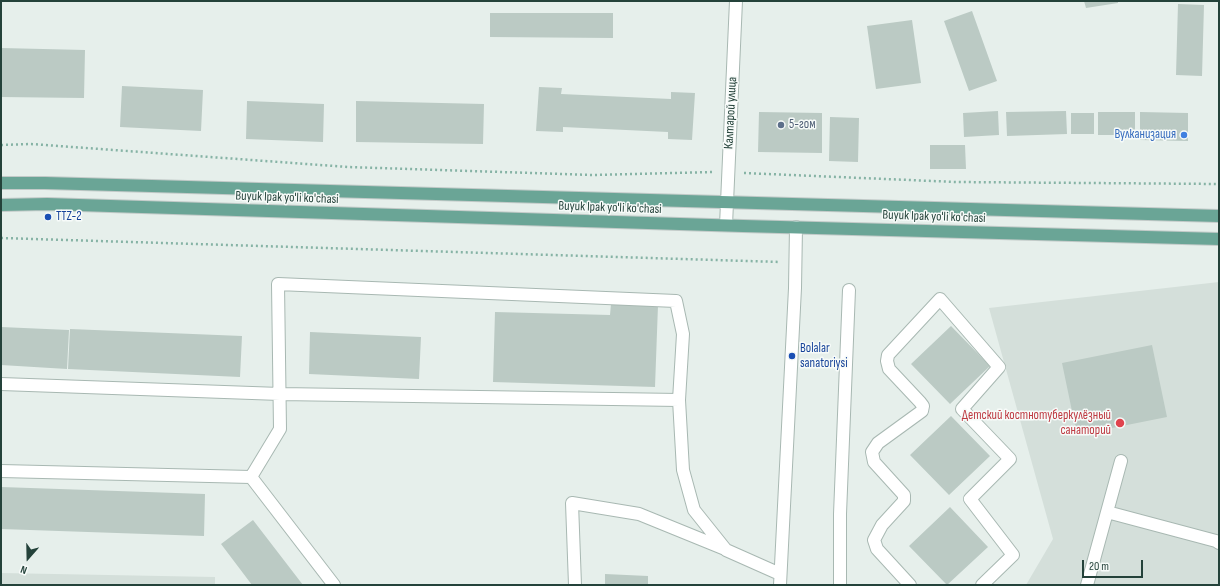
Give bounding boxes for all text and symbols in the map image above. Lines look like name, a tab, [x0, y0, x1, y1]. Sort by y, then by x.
street label: Калтарой улица	[721, 76, 741, 150]
place label: 5-гом	[789, 117, 816, 133]
marker: 5-гом	[776, 120, 786, 130]
place label: Вулканизация	[1114, 127, 1176, 143]
marker: Вулканизация	[1179, 130, 1189, 140]
street label: Buyuk Ipak yo'li ko'chasi	[235, 188, 339, 208]
street label: Buyuk Ipak yo'li ko'chasi	[558, 198, 662, 218]
street label: Buyuk Ipak yo'li ko'chasi	[882, 207, 986, 227]
place label: TTZ-2	[56, 209, 82, 225]
marker: TTZ-2	[43, 212, 53, 222]
place label: Bolalar sanatoriysi	[800, 341, 848, 372]
marker: Bolalar sanatoriysi	[787, 351, 797, 361]
place label: Детский костнотуберкулёзный санаторий	[962, 408, 1111, 439]
marker: Детский костнотуберкулёзный санаторий	[1114, 417, 1126, 429]
north arrow	[8, 538, 48, 578]
scale bar	[1084, 552, 1145, 578]
text: 20 m	[1089, 559, 1109, 574]
text: N	[19, 563, 29, 577]

